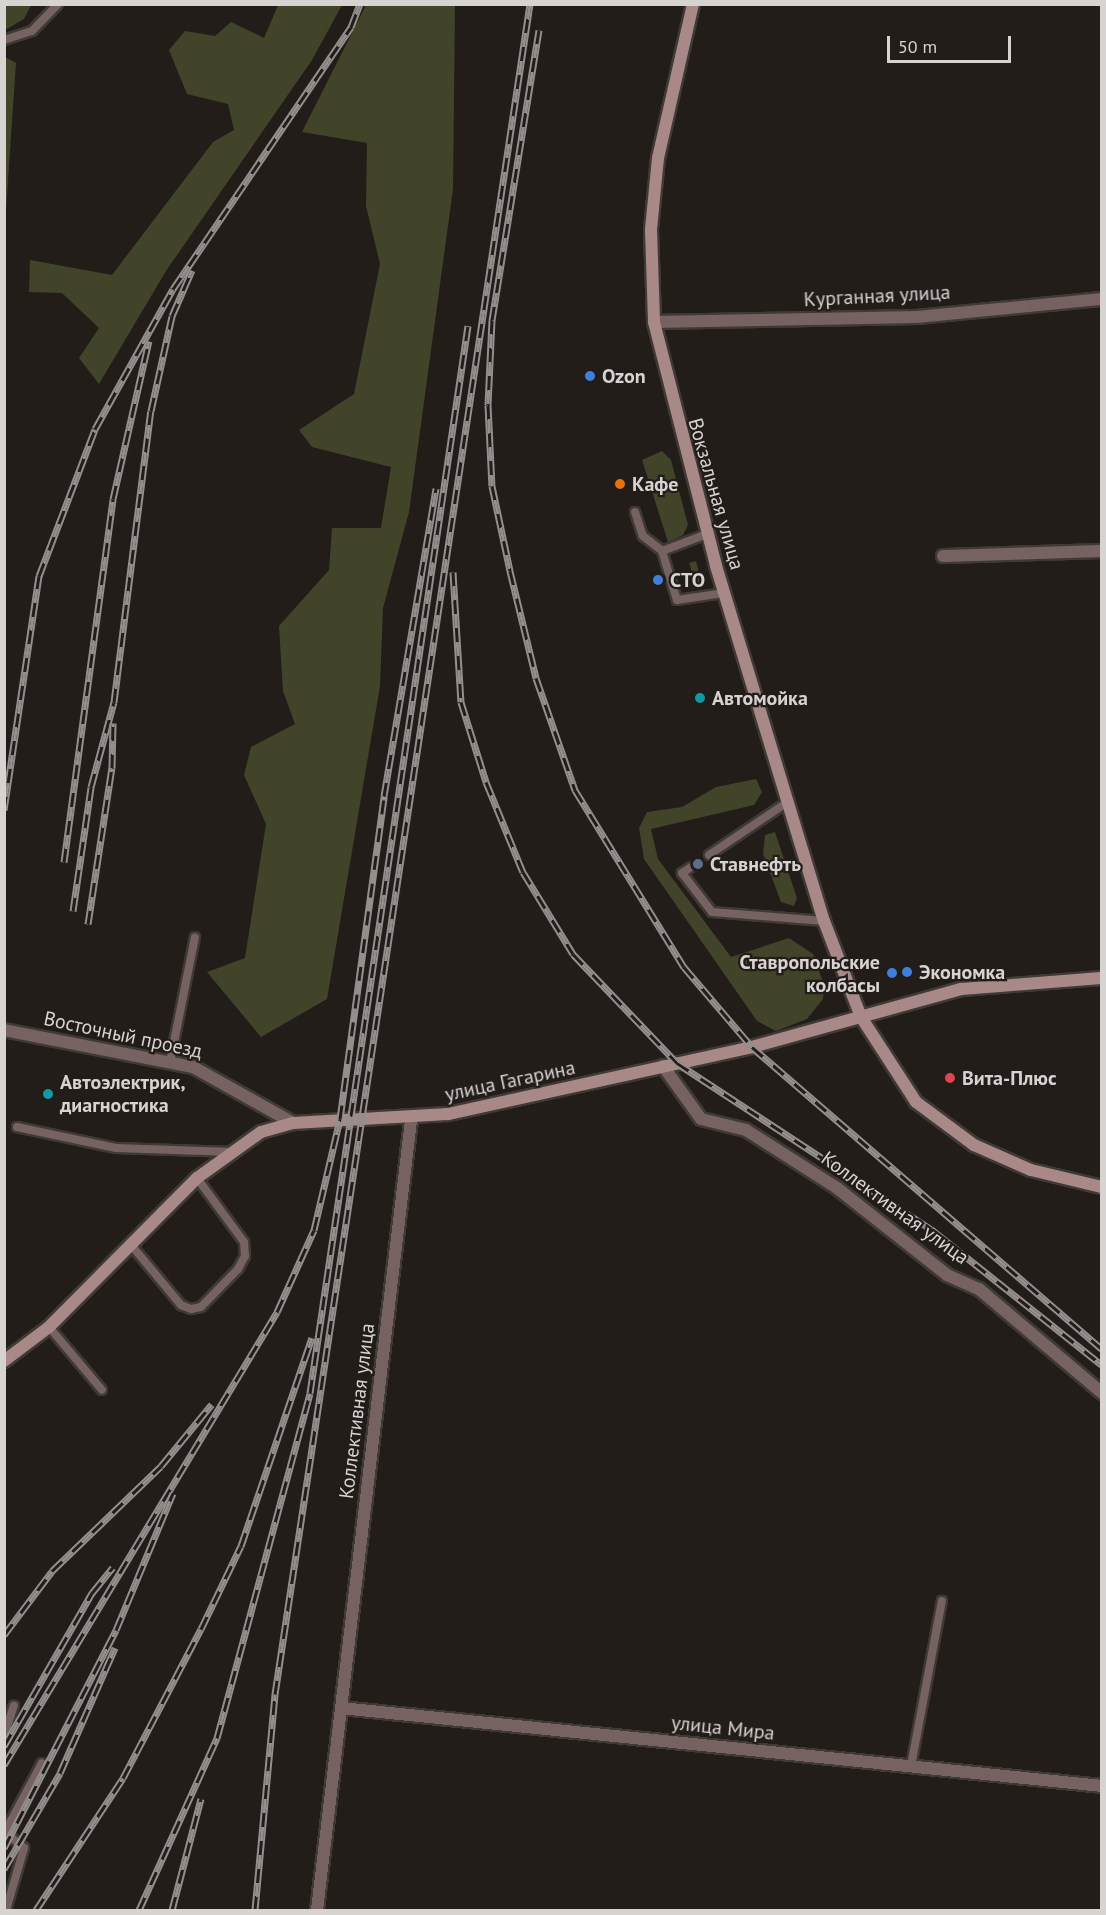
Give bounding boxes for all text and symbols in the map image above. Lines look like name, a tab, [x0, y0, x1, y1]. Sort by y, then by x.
scale bar	[890, 24, 1014, 62]
text: 50 m	[898, 35, 937, 58]
street label: Курганная улица	[803, 280, 951, 312]
place label: Ozon	[602, 364, 646, 388]
marker: Ozon	[583, 369, 597, 383]
street label: Вокзальная улица	[683, 415, 749, 573]
place label: Кафе	[632, 472, 678, 496]
marker: Кафе	[613, 477, 627, 491]
place label: СТО	[670, 568, 705, 592]
marker: СТО	[651, 573, 665, 587]
place label: Автомойка	[712, 686, 808, 710]
marker: Автомойка	[693, 691, 707, 705]
place label: Ставнефть	[710, 852, 801, 876]
marker: Ставнефть	[691, 857, 705, 871]
place label: Ставропольские колбасы	[739, 950, 880, 997]
place label: Экономка	[919, 960, 1005, 984]
marker: Экономка	[900, 965, 914, 979]
marker: Ставропольские колбасы	[885, 966, 899, 980]
street label: Восточный проезд	[41, 1006, 205, 1064]
street label: улица Гагарина	[443, 1055, 577, 1107]
place label: Вита-Плюс	[962, 1066, 1057, 1090]
place label: Автоэлектрик, диагностика	[60, 1070, 185, 1117]
marker: Вита-Плюс	[943, 1071, 957, 1085]
marker: Автоэлектрик, диагностика	[41, 1087, 55, 1101]
street label: Коллективная улица	[816, 1146, 974, 1270]
street label: Коллективная улица	[334, 1322, 380, 1500]
street label: улица Мира	[670, 1711, 776, 1745]

